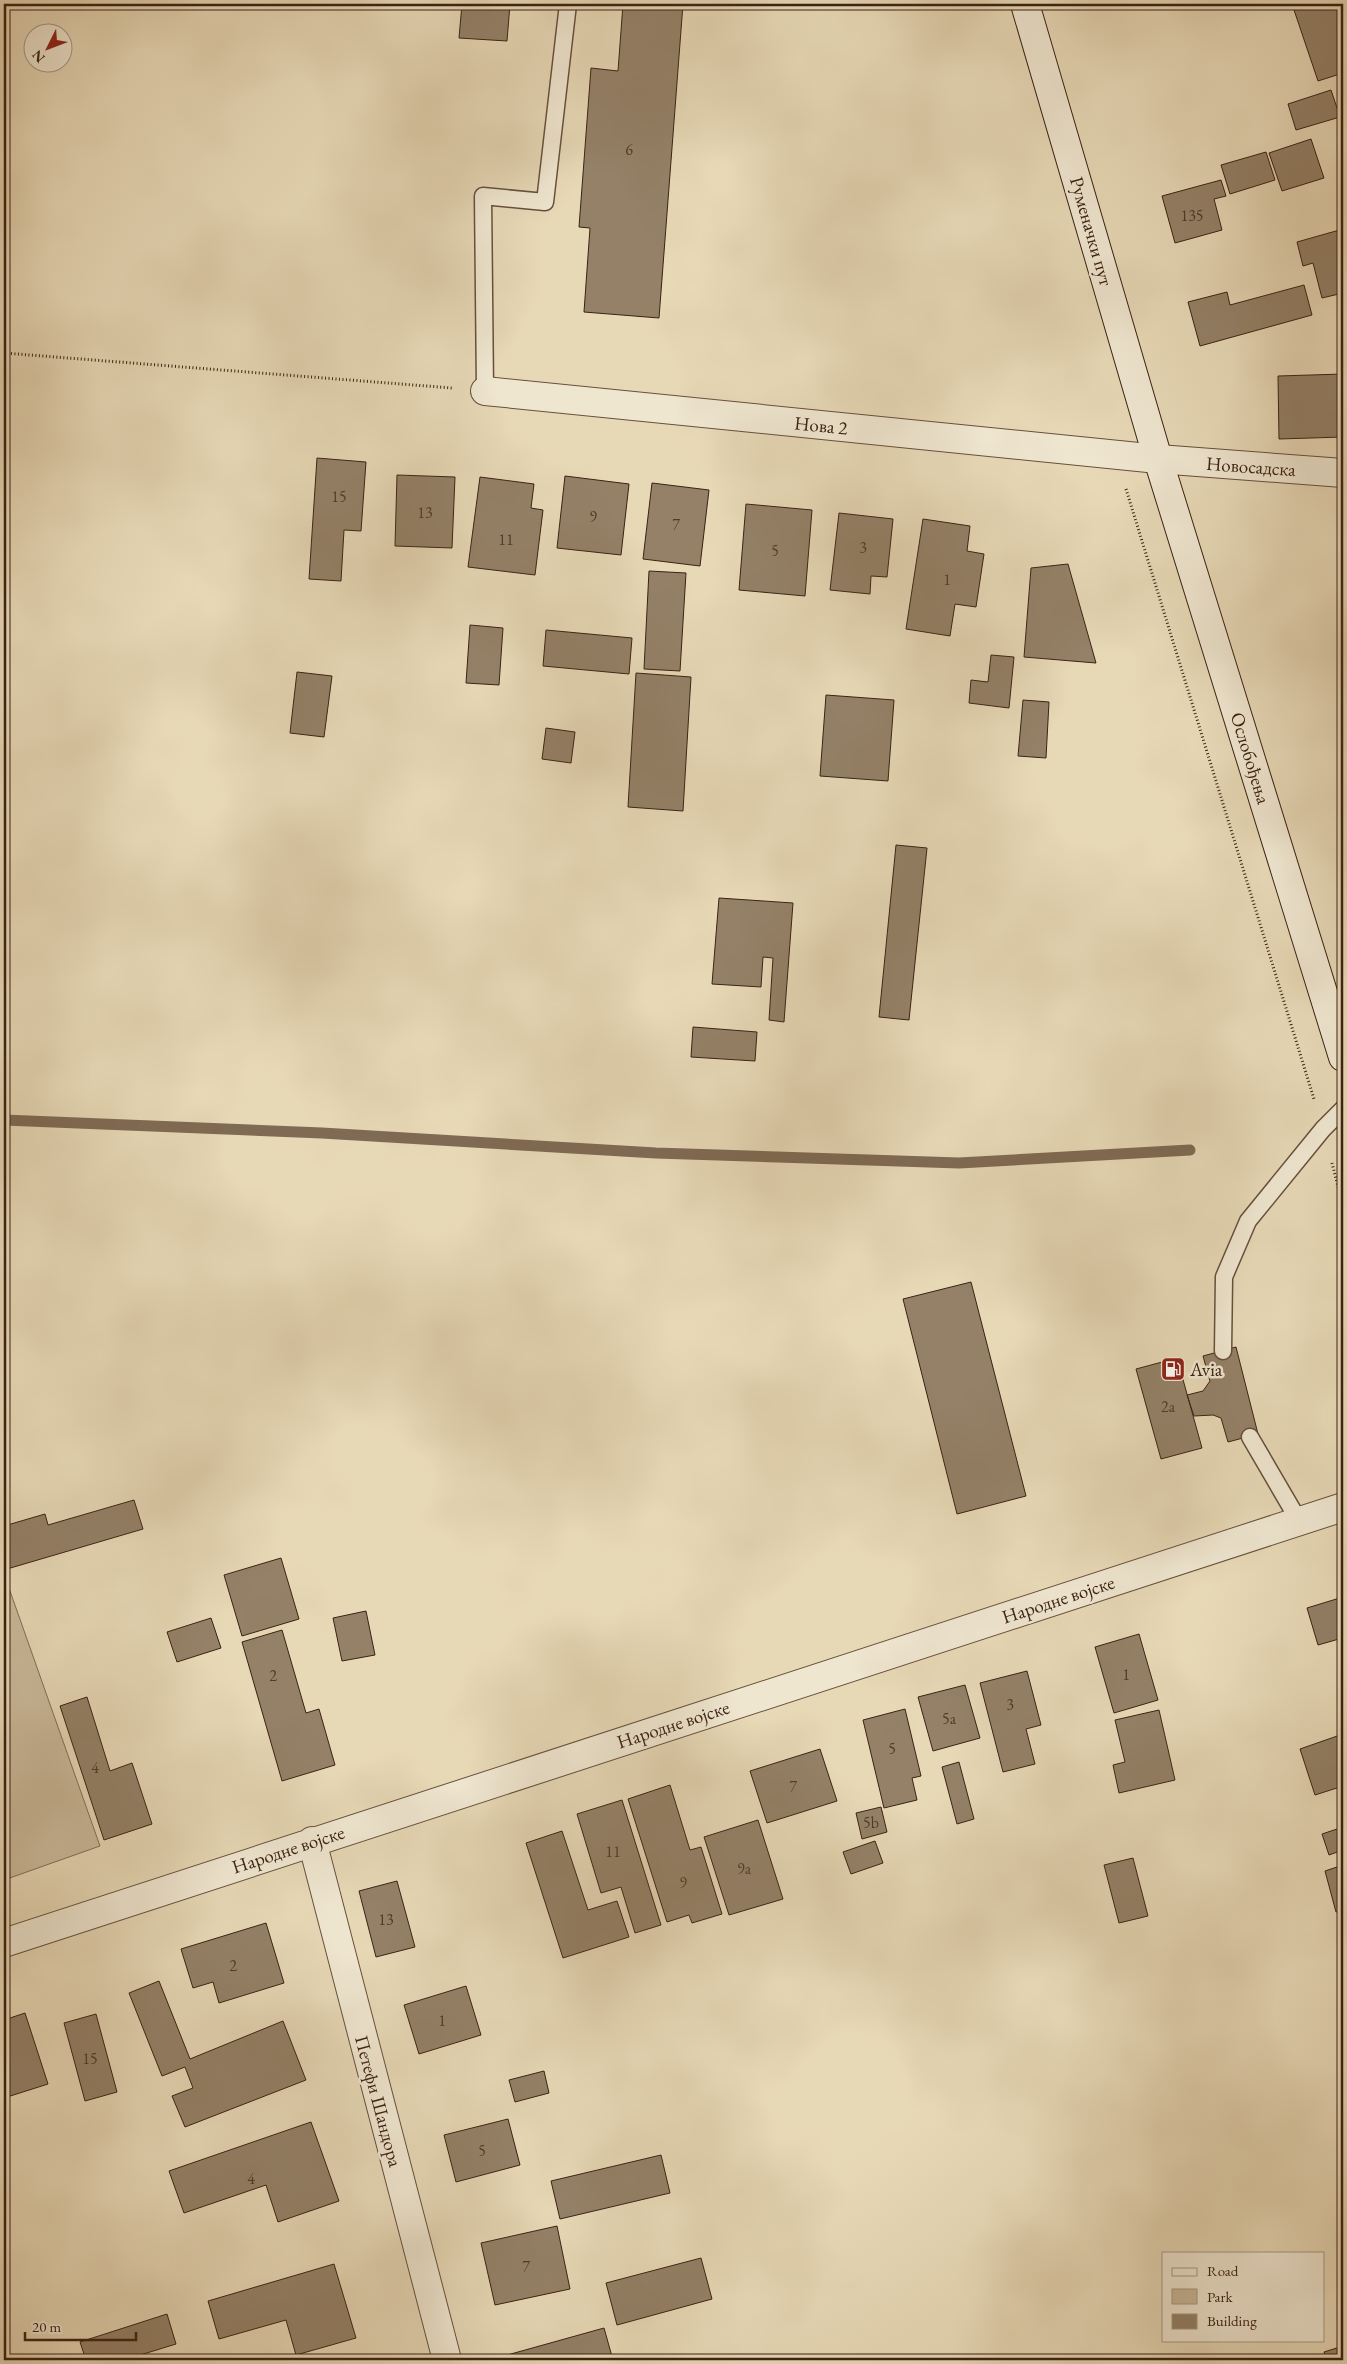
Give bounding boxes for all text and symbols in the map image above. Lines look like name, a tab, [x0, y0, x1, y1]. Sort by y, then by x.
north arrow	[22, 22, 72, 72]
text: N	[27, 46, 49, 67]
house number: 6	[625, 139, 633, 160]
street label: Руменачки пут	[1064, 174, 1119, 289]
house number: 135	[1180, 205, 1204, 226]
street label: Нова 2	[793, 410, 849, 441]
street label: Новосадска	[1205, 451, 1297, 482]
house number: 15	[331, 486, 347, 507]
house number: 13	[417, 502, 433, 523]
house number: 9	[589, 506, 597, 527]
house number: 7	[672, 514, 680, 535]
house number: 11	[498, 529, 514, 550]
house number: 3	[859, 537, 867, 558]
house number: 5	[771, 540, 779, 561]
house number: 1	[943, 569, 951, 590]
street label: Ослобођења	[1225, 709, 1276, 807]
fuel station icon: Avia	[1160, 1356, 1186, 1382]
place label: Avia	[1189, 1357, 1223, 1382]
house number: 2a	[1161, 1396, 1176, 1417]
street label: Народне војске	[999, 1570, 1118, 1629]
house number: 1	[1122, 1664, 1130, 1685]
house number: 2	[269, 1665, 277, 1686]
house number: 3	[1006, 1694, 1014, 1715]
street label: Народне војске	[614, 1695, 733, 1754]
house number: 5a	[942, 1708, 957, 1729]
house number: 5	[888, 1738, 896, 1759]
house number: 4	[91, 1757, 99, 1778]
house number: 7	[789, 1776, 797, 1797]
house number: 5b	[863, 1812, 879, 1833]
street label: Народне војске	[229, 1820, 348, 1879]
house number: 11	[605, 1841, 621, 1862]
house number: 9a	[737, 1858, 752, 1879]
house number: 9	[679, 1872, 687, 1893]
house number: 13	[378, 1909, 394, 1930]
house number: 2	[229, 1955, 237, 1976]
house number: 1	[438, 2010, 446, 2031]
street label: Петефи Шандора	[349, 2033, 408, 2170]
house number: 15	[82, 2048, 98, 2069]
house number: 5	[478, 2140, 486, 2161]
house number: 4	[247, 2168, 255, 2189]
legend	[1162, 2252, 1324, 2342]
house number: 7	[522, 2256, 530, 2277]
text: Road	[1207, 2261, 1239, 2280]
text: Park	[1207, 2287, 1234, 2306]
scale bar	[25, 2309, 136, 2341]
text: Building	[1207, 2311, 1257, 2330]
text: 20 m	[32, 2317, 61, 2336]

